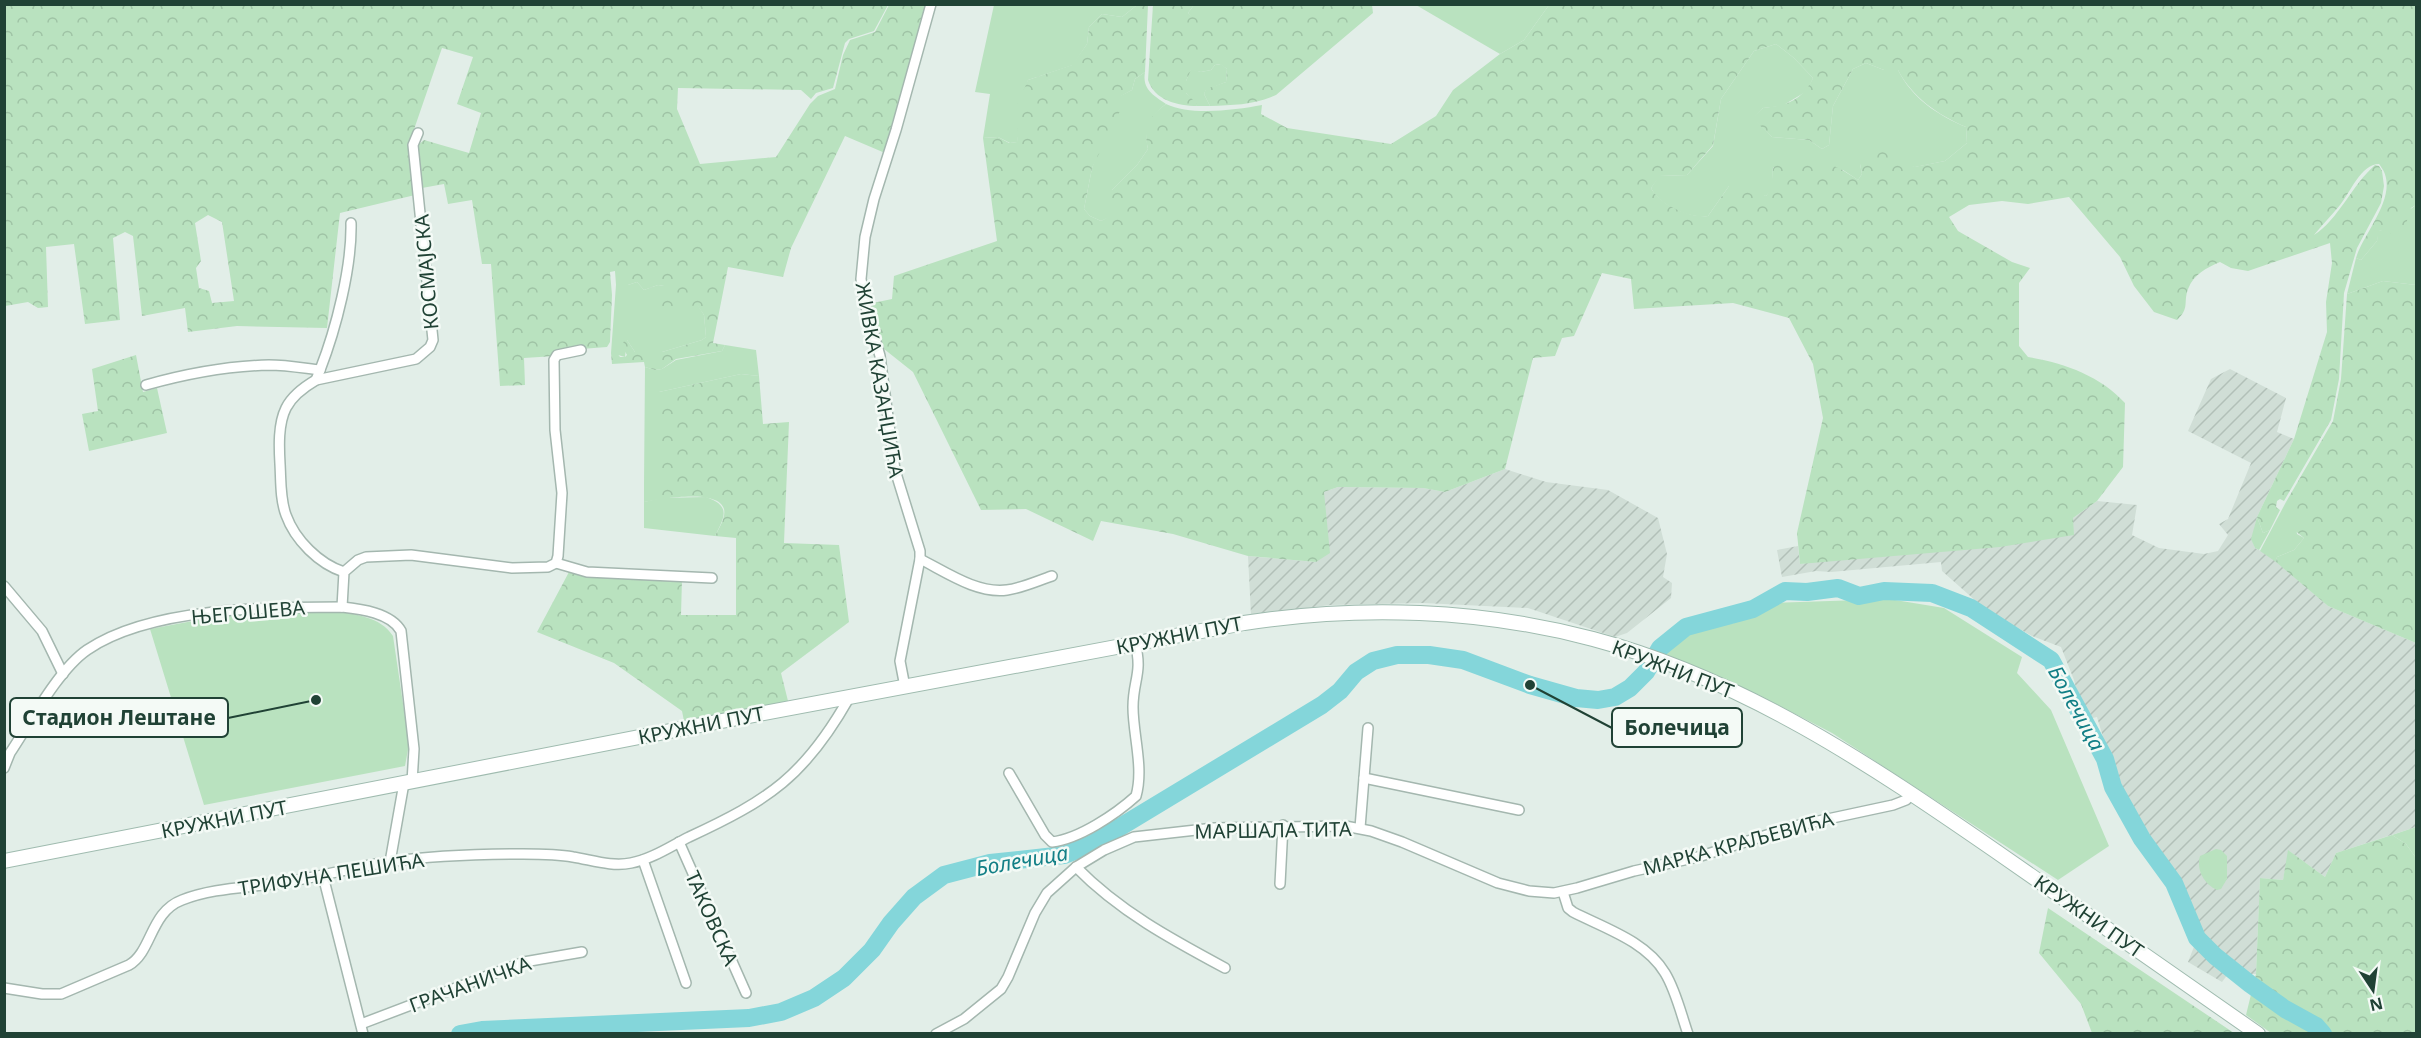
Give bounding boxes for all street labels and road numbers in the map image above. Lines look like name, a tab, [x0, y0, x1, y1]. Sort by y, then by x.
street label: КОСМАЈСКА	[407, 213, 444, 331]
street label: ЖИВКА КАЗАНЏИЋА	[850, 280, 911, 480]
street label: ЊЕГОШЕВА	[190, 594, 306, 630]
street label: КРУЖНИ ПУТ	[1114, 610, 1244, 660]
street label: КРУЖНИ ПУТ	[1608, 633, 1738, 705]
street label: КРУЖНИ ПУТ	[636, 700, 766, 750]
street label: КРУЖНИ ПУТ	[159, 794, 289, 844]
street label: МАРКА КРАЉЕВИЋА	[1640, 804, 1837, 881]
street label: МАРШАЛА ТИТА	[1194, 815, 1352, 845]
street label: ТРИФУНА ПЕШИЋА	[236, 846, 426, 902]
street label: ТАКОВСКА	[679, 866, 745, 970]
street label: КРУЖНИ ПУТ	[2029, 868, 2149, 964]
street label: ГРАЧАНИЧКА	[405, 949, 535, 1019]

